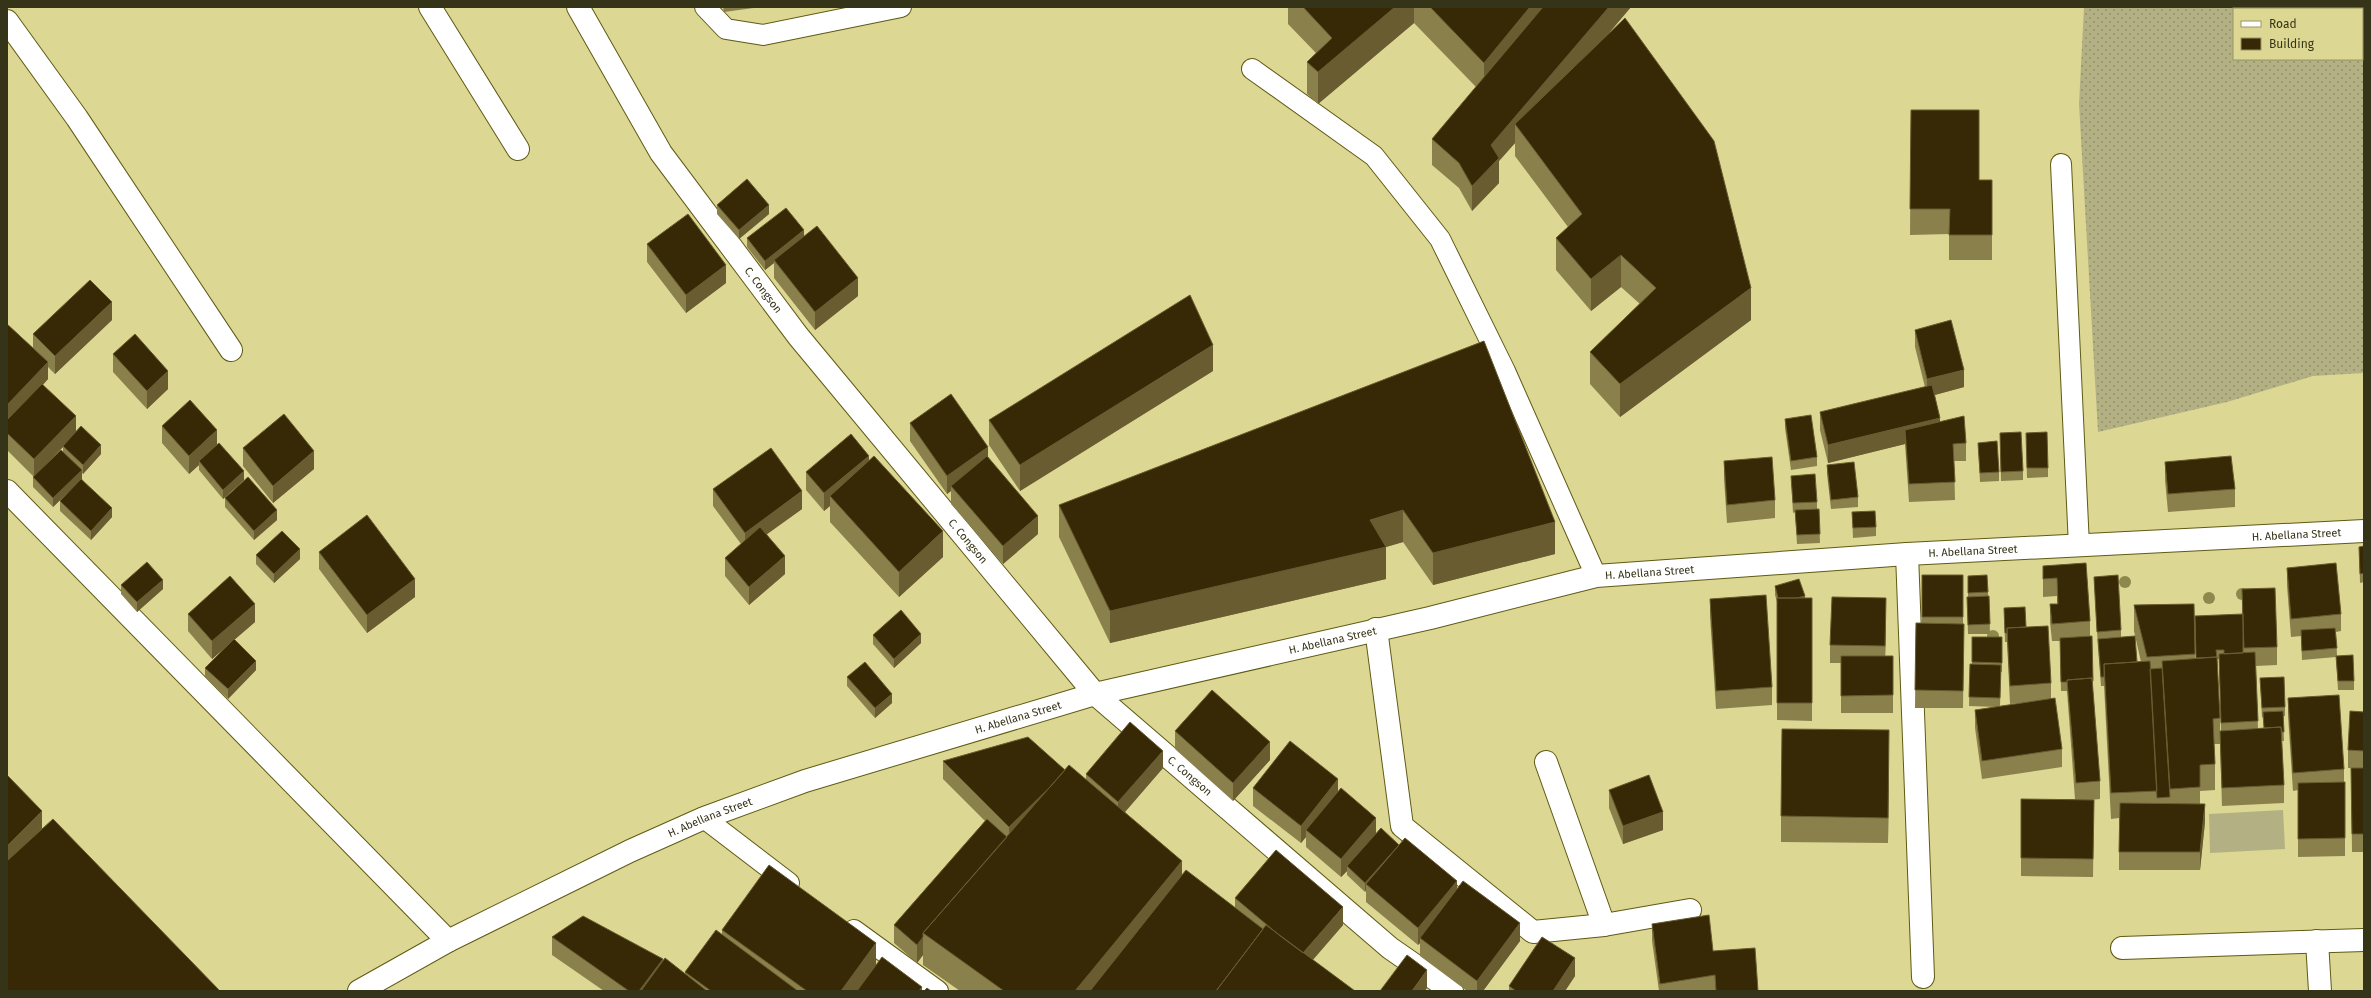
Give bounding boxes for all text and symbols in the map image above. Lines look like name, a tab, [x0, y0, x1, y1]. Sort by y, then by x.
legend	[2233, 8, 2363, 60]
text: Road	[2269, 17, 2297, 31]
text: Building	[2269, 37, 2315, 51]
street label: C. Congson	[742, 265, 785, 316]
street label: C. Congson	[945, 516, 990, 566]
street label: H. Abellana Street	[2251, 526, 2342, 544]
street label: H. Abellana Street	[1928, 542, 2018, 560]
street label: H. Abellana Street	[1605, 563, 1695, 582]
street label: H. Abellana Street	[1287, 624, 1378, 657]
street label: H. Abellana Street	[973, 699, 1063, 737]
street label: C. Congson	[1165, 754, 1214, 799]
street label: H. Abellana Street	[666, 795, 754, 840]

